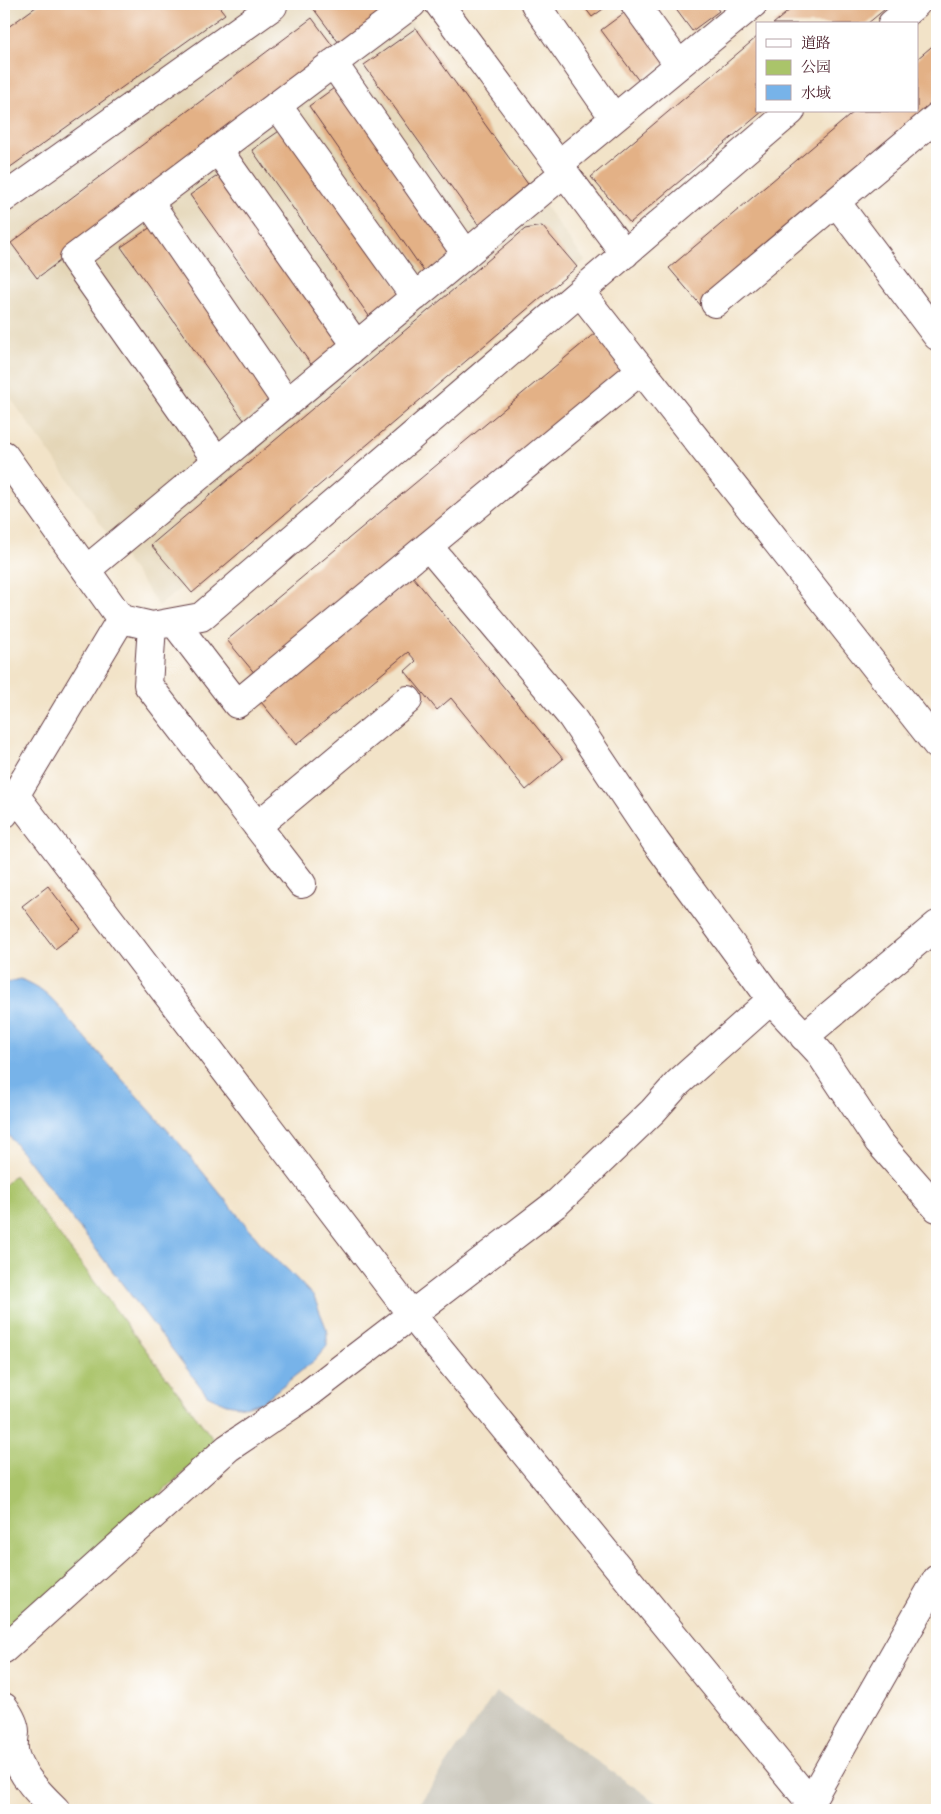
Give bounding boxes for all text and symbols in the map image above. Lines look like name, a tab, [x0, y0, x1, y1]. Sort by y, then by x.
legend	[756, 22, 918, 112]
text: 道路	[801, 34, 831, 52]
text: 公园	[801, 58, 831, 76]
text: 水域	[801, 84, 831, 102]

